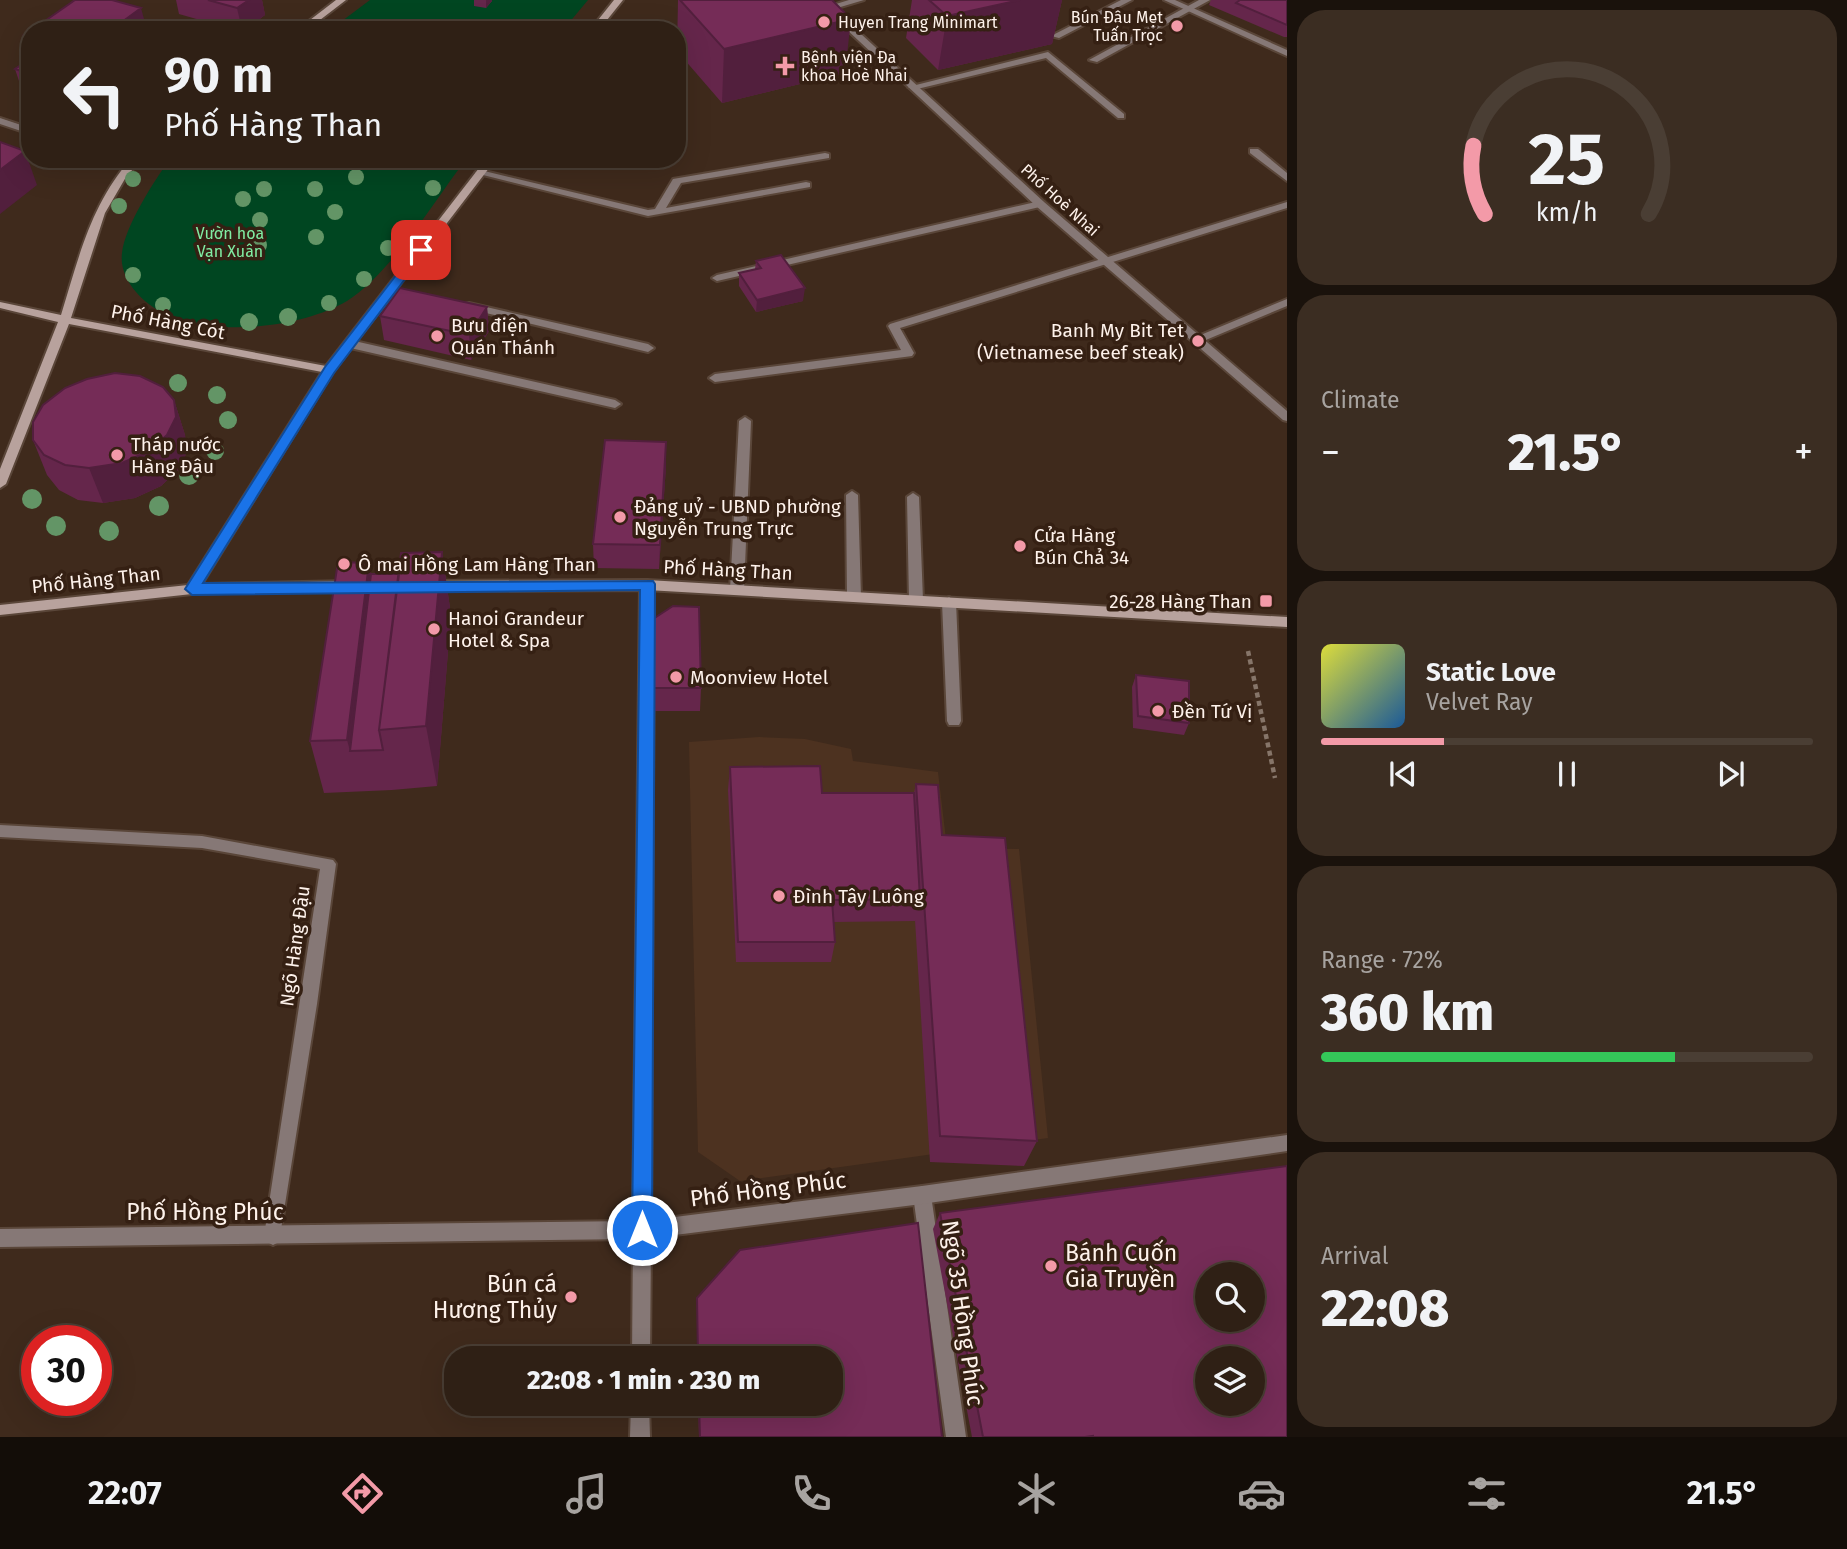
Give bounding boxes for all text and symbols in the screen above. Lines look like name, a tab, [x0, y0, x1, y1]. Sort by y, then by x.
place label: Bún Đậu Mẹt Tuấn Trọc	[1071, 8, 1163, 45]
place label: Huyen Trang Minimart	[838, 13, 998, 32]
marker: Huyen Trang Minimart	[816, 14, 832, 30]
marker: Bún Đậu Mẹt Tuấn Trọc	[1169, 18, 1185, 34]
text: 90 m	[164, 46, 273, 105]
place label: Bệnh viện Đa khoa Hoè Nhai	[801, 48, 907, 85]
icon: left	[49, 49, 140, 140]
marker: Bệnh viện Đa khoa Hoè Nhai	[775, 56, 795, 76]
text: Phố Hàng Than	[164, 106, 382, 144]
text: 25	[1529, 116, 1605, 203]
street label: Phố Hoè Nhai	[1017, 159, 1104, 240]
text: km/h	[1536, 198, 1598, 228]
pin	[391, 220, 451, 280]
park label: Vườn hoa Vạn Xuân	[196, 224, 264, 261]
icon: arrive	[402, 231, 440, 269]
street label: Phố Hàng Cót	[109, 300, 227, 344]
place label: Bưu điện Quán Thánh	[451, 314, 555, 359]
place label: Banh My Bit Tet (Vietnamese beef steak)	[977, 319, 1184, 364]
marker: Bưu điện Quán Thánh	[429, 328, 445, 344]
marker: Banh My Bit Tet (Vietnamese beef steak)	[1190, 333, 1206, 349]
text: Climate	[1321, 386, 1400, 414]
text: 21.5°	[1508, 421, 1626, 484]
text: −	[1321, 429, 1340, 475]
text: +	[1794, 429, 1813, 475]
place label: Tháp nước Hàng Đậu	[131, 433, 221, 478]
marker: Tháp nước Hàng Đậu	[109, 447, 125, 463]
place label: Đảng uỷ - UBND phường Nguyễn Trung Trực	[634, 495, 841, 540]
marker: Đảng uỷ - UBND phường Nguyễn Trung Trực	[612, 509, 628, 525]
place label: Cửa Hàng Bún Chả 34	[1034, 524, 1129, 569]
marker: Cửa Hàng Bún Chả 34	[1012, 538, 1028, 554]
place label: Ô mai Hồng Lam Hàng Than	[358, 553, 596, 576]
street label: Phố Hàng Than	[663, 555, 793, 585]
marker: Ô mai Hồng Lam Hàng Than	[336, 556, 352, 572]
street label: Phố Hàng Than	[30, 562, 162, 598]
place label: 26-28 Hàng Than	[1109, 590, 1252, 613]
marker: 26-28 Hàng Than	[1258, 593, 1274, 609]
place label: Hanoi Grandeur Hotel & Spa	[448, 607, 585, 652]
marker: Hanoi Grandeur Hotel & Spa	[426, 621, 442, 637]
text: Static Love	[1426, 657, 1556, 688]
place label: Moonview Hotel	[690, 666, 829, 689]
marker: Moonview Hotel	[668, 669, 684, 685]
text: Velvet Ray	[1426, 688, 1533, 716]
place label: Đền Tứ Vị	[1172, 700, 1252, 723]
marker: Đền Tứ Vị	[1150, 703, 1166, 719]
icon: previous	[1384, 755, 1422, 793]
icon: pause	[1548, 755, 1586, 793]
icon: next	[1712, 755, 1750, 793]
street label: Ngõ Hàng Đậu	[275, 884, 315, 1008]
place label: Đình Tây Luông	[793, 885, 924, 908]
marker: Đình Tây Luông	[771, 888, 787, 904]
text: Range · 72%	[1321, 946, 1443, 974]
text: 360 km	[1321, 981, 1494, 1044]
street label: Phố Hồng Phúc	[688, 1166, 848, 1212]
position arrow	[605, 1193, 679, 1267]
street label: Phố Hồng Phúc	[126, 1198, 284, 1226]
street label: Ngõ 35 Hồng Phúc	[936, 1218, 990, 1408]
place label: Bánh Cuốn Gia Truyền	[1065, 1239, 1177, 1293]
text: Arrival	[1321, 1242, 1388, 1270]
marker: Bánh Cuốn Gia Truyền	[1043, 1258, 1059, 1274]
map controls	[1195, 1262, 1265, 1416]
button: search	[1195, 1262, 1265, 1332]
place label: Bún cá Hương Thủy	[433, 1270, 558, 1324]
text: 22:08	[1321, 1277, 1449, 1340]
marker: Bún cá Hương Thủy	[563, 1289, 579, 1305]
speed limit sign: 30	[21, 1325, 112, 1416]
button: layers	[1195, 1346, 1265, 1416]
text: 22:08 · 1 min · 230 m	[527, 1365, 760, 1396]
icon: directions	[338, 1469, 387, 1518]
icon: music	[562, 1469, 611, 1518]
icon: phone	[787, 1469, 836, 1518]
icon: climate	[1012, 1469, 1061, 1518]
icon: car	[1237, 1469, 1286, 1518]
icon: filters	[1462, 1469, 1511, 1518]
text: 22:07	[88, 1474, 162, 1512]
text: 21.5°	[1687, 1474, 1759, 1512]

